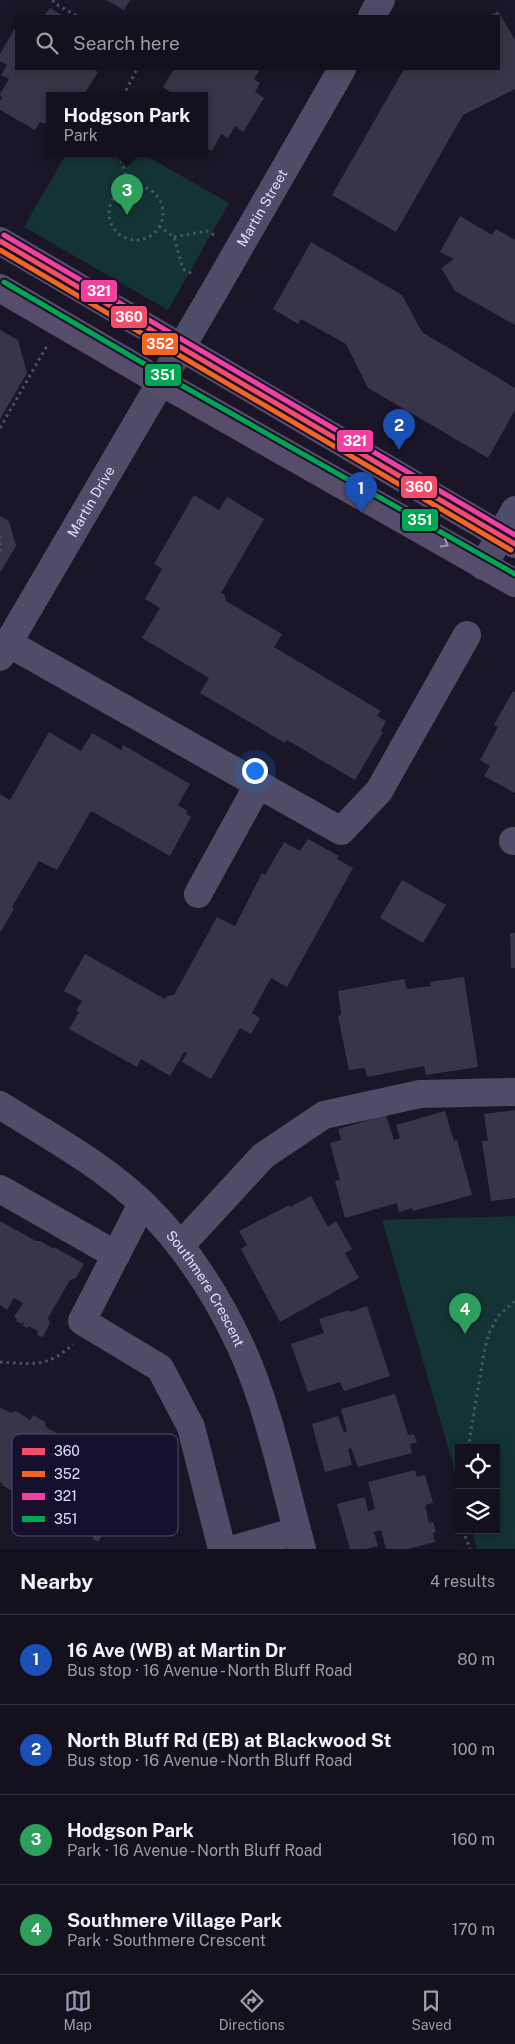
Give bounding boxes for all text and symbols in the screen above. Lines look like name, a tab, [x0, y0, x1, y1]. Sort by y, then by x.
search box	[15, 15, 500, 70]
icon: search	[33, 29, 61, 57]
text: Search here	[73, 32, 180, 54]
popup	[46, 92, 208, 157]
text: Hodgson Park	[64, 104, 190, 126]
text: Park	[64, 126, 98, 145]
street label: Martin Street	[234, 166, 291, 250]
pin: 3	[111, 174, 143, 215]
line badge: 321	[80, 279, 118, 303]
text: 321	[87, 283, 111, 299]
line badge: 360	[110, 305, 148, 329]
text: 360	[115, 309, 143, 325]
line badge: 352	[141, 332, 179, 356]
text: 352	[146, 336, 174, 352]
line badge: 351	[144, 363, 182, 387]
text: 351	[151, 367, 175, 383]
pin: 2	[383, 409, 415, 450]
line badge: 321	[336, 429, 374, 453]
text: 321	[343, 433, 367, 449]
street label: Martin Drive	[64, 463, 118, 540]
pin: 1	[345, 472, 377, 513]
line badge: 360	[400, 475, 438, 499]
text: 360	[405, 479, 433, 495]
line badge: 351	[401, 508, 439, 532]
text: 351	[408, 512, 432, 528]
one-way arrow	[439, 537, 448, 547]
your location	[242, 758, 268, 784]
street label: Southmere Crescent	[163, 1227, 248, 1349]
pin: 4	[449, 1293, 481, 1334]
legend	[12, 1434, 178, 1536]
text: 360	[54, 1443, 80, 1459]
map controls	[455, 1444, 500, 1534]
button: locate	[455, 1444, 500, 1489]
text: 352	[54, 1466, 80, 1482]
text: 321	[54, 1488, 77, 1504]
button: layers	[455, 1489, 500, 1534]
text: 351	[54, 1511, 78, 1527]
text: Nearby	[20, 1569, 93, 1594]
text: 4 results	[430, 1572, 495, 1591]
text: 16 Ave (WB) at Martin Dr	[67, 1639, 286, 1661]
text: 1	[33, 1650, 39, 1669]
text: 80 m	[457, 1650, 495, 1669]
text: Bus stop · 16 Avenue - North Bluff Road	[67, 1661, 352, 1680]
text: North Bluff Rd (EB) at Blackwood St	[67, 1729, 392, 1751]
text: 2	[31, 1740, 41, 1759]
text: 100 m	[451, 1740, 495, 1759]
text: Bus stop · 16 Avenue - North Bluff Road	[67, 1751, 352, 1770]
text: Hodgson Park	[67, 1819, 194, 1841]
text: 3	[31, 1830, 41, 1849]
text: 160 m	[451, 1830, 495, 1849]
text: Park · 16 Avenue - North Bluff Road	[67, 1841, 322, 1860]
text: Southmere Village Park	[67, 1909, 282, 1931]
text: 4	[31, 1920, 41, 1939]
text: 170 m	[452, 1920, 495, 1939]
text: Park · Southmere Crescent	[67, 1931, 266, 1950]
tab: Map	[63, 1987, 92, 2033]
tab: Directions	[219, 1987, 285, 2033]
tab: Saved	[411, 1987, 452, 2033]

